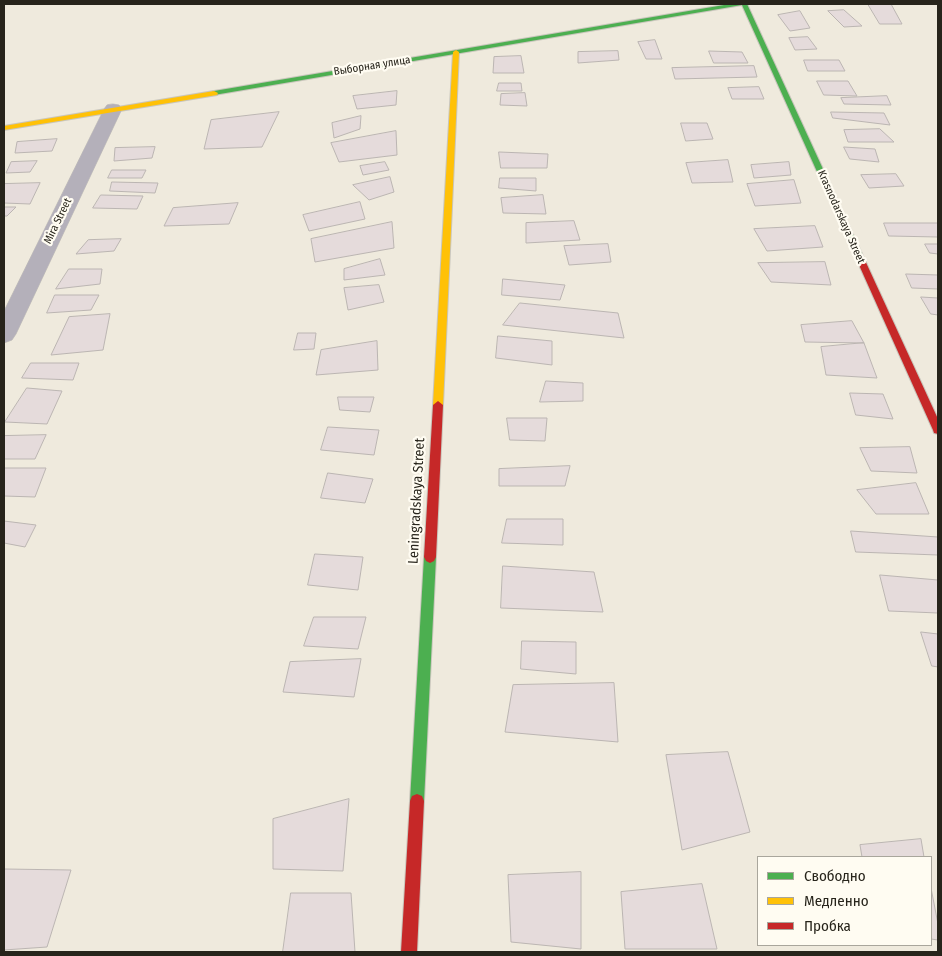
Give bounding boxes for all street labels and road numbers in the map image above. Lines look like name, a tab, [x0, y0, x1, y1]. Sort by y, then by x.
street label: Выборная улица	[333, 53, 411, 79]
street label: Krasnodarskaya Street	[815, 168, 867, 266]
street label: Mira Street	[41, 196, 75, 246]
street label: Leningradskaya Street	[405, 438, 429, 564]

